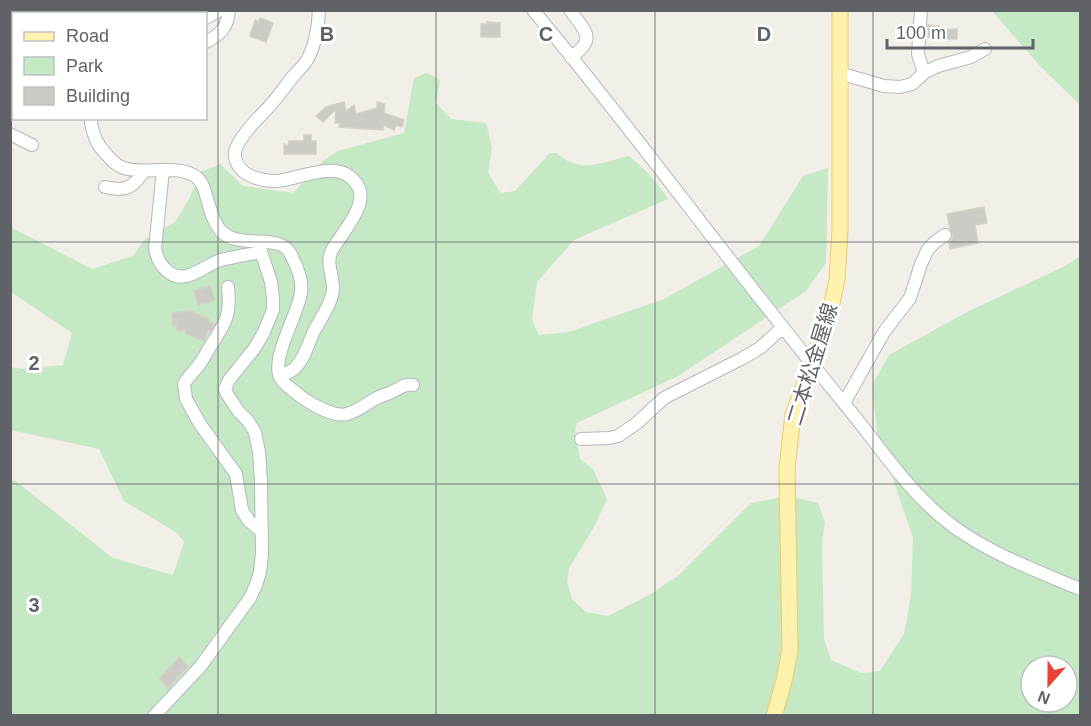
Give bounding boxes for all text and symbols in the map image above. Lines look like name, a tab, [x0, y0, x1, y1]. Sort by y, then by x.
legend	[12, 12, 207, 120]
scale bar	[887, 12, 1032, 50]
text: B	[320, 23, 334, 45]
text: C	[539, 23, 553, 45]
text: D	[757, 23, 771, 45]
text: 100 m	[896, 23, 946, 43]
text: Road	[66, 26, 109, 46]
text: Park	[66, 56, 104, 76]
text: Building	[66, 86, 130, 106]
street label: 二本松金屋線	[783, 300, 841, 428]
text: 2	[28, 352, 40, 374]
text: 3	[28, 594, 40, 616]
north arrow	[1019, 654, 1079, 714]
text: N	[1035, 688, 1052, 708]

